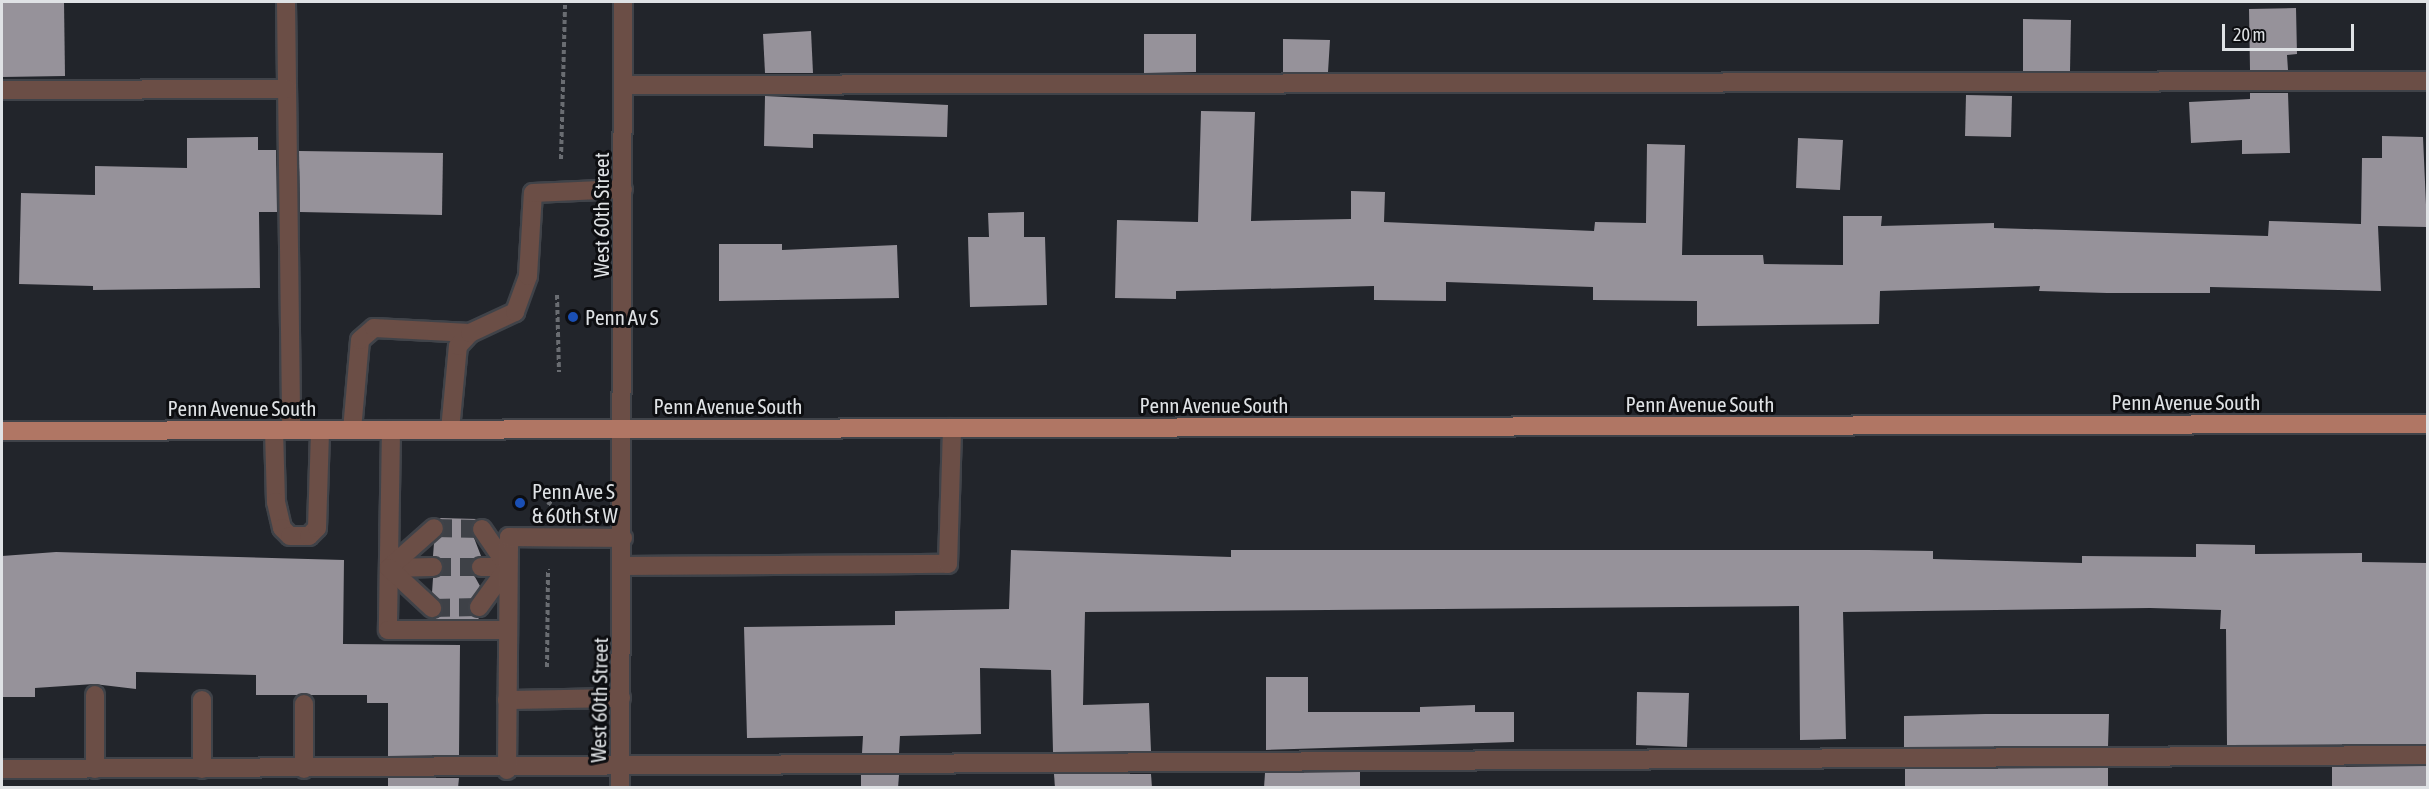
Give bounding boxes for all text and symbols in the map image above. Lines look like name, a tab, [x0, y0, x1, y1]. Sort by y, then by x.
scale bar	[2225, 12, 2357, 50]
text: 20 m	[2233, 24, 2265, 45]
street label: West 60th Street	[588, 152, 614, 278]
place label: Penn Av S	[585, 304, 658, 330]
marker: Penn Av S	[566, 310, 580, 324]
street label: Penn Avenue South	[2112, 389, 2260, 415]
street label: Penn Avenue South	[1626, 391, 1774, 417]
street label: Penn Avenue South	[1140, 392, 1288, 418]
street label: Penn Avenue South	[654, 393, 802, 419]
street label: Penn Avenue South	[168, 395, 316, 421]
place label: Penn Ave S & 60th St W	[532, 478, 618, 528]
marker: Penn Ave S & 60th St W	[513, 496, 527, 510]
street label: West 60th Street	[585, 637, 613, 763]

